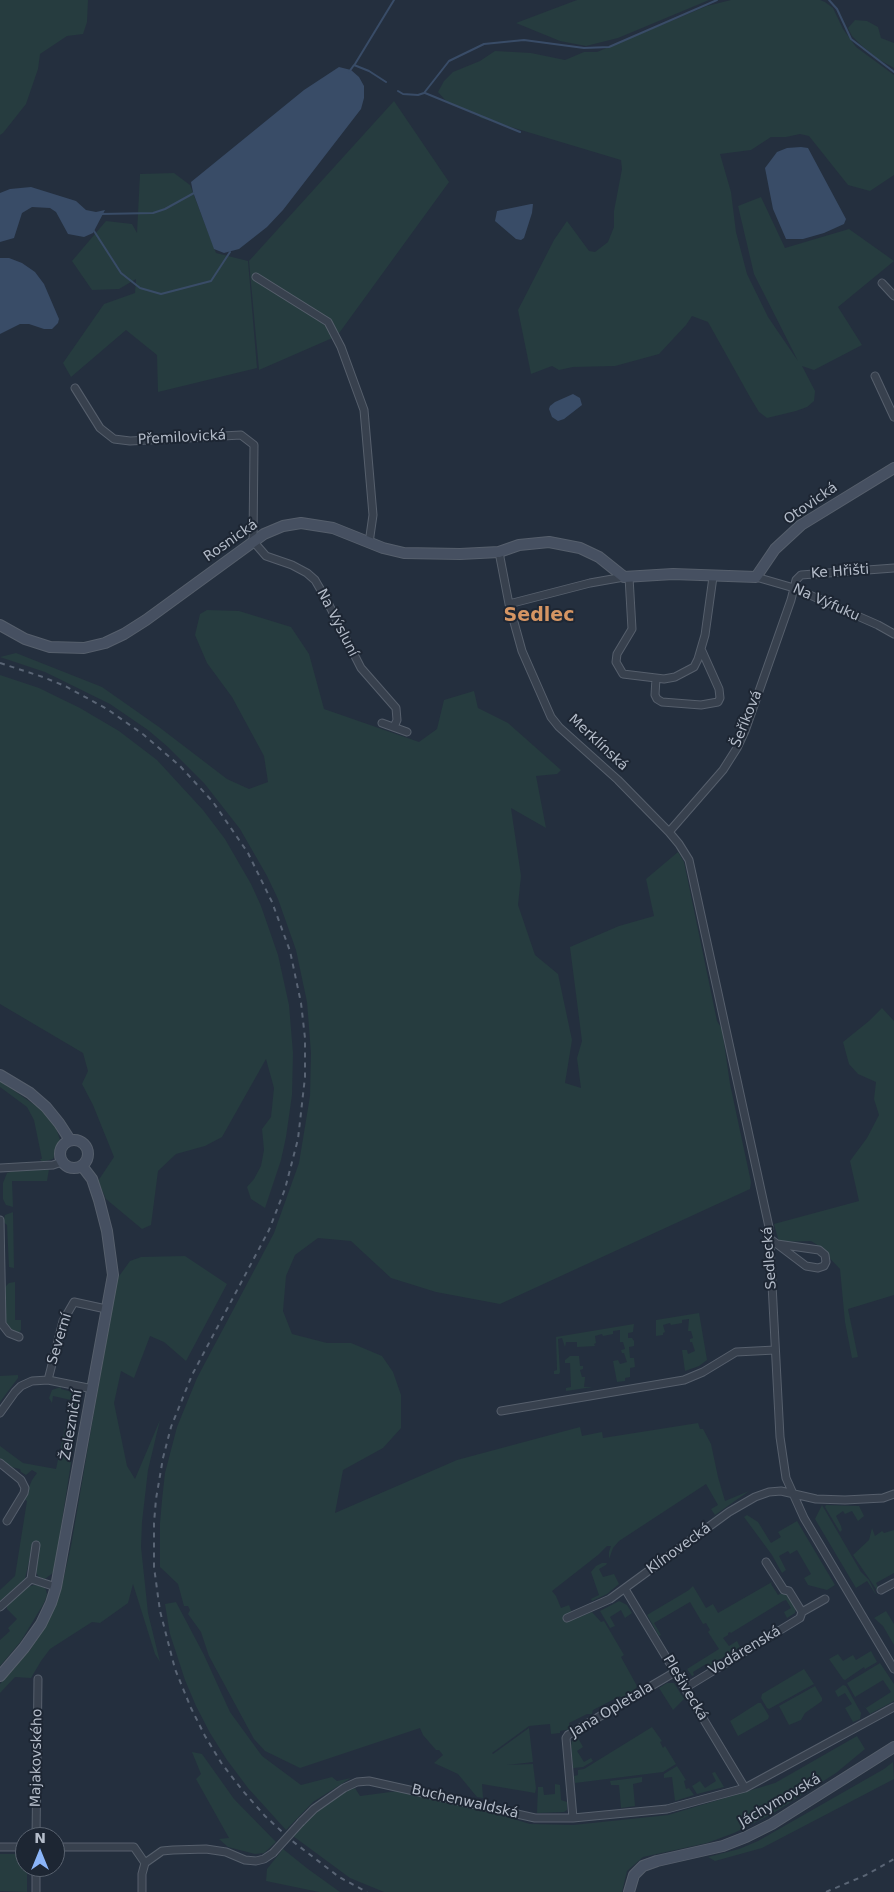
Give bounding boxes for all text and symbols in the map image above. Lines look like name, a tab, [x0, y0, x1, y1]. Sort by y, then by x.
street label: Přemilovická	[137, 427, 227, 449]
street label: Otovická	[781, 480, 841, 528]
street label: Rosnická	[201, 516, 261, 566]
street label: Ke Hřišti	[810, 562, 870, 582]
street label: Na Výfuku	[790, 581, 862, 625]
street label: Na Výsluní	[313, 586, 361, 660]
district label: Sedlec	[504, 605, 574, 627]
street label: Šeříková	[728, 688, 766, 750]
street label: Merklínská	[565, 711, 631, 775]
street label: Sedlecká	[759, 1226, 781, 1290]
street label: Severní	[44, 1311, 76, 1367]
street label: Železniční	[58, 1388, 86, 1462]
street label: Klínovecká	[644, 1520, 714, 1578]
street label: Vodárenská	[706, 1623, 784, 1679]
street label: Plešivecká	[659, 1652, 711, 1724]
street label: Jana Opletala	[568, 1679, 656, 1741]
street label: Majakovského	[28, 1709, 46, 1807]
street label: Jáchymovská	[736, 1771, 824, 1831]
street label: Buchenwaldská	[410, 1782, 520, 1822]
north arrow	[15, 1827, 65, 1877]
text: N	[34, 1830, 46, 1846]

